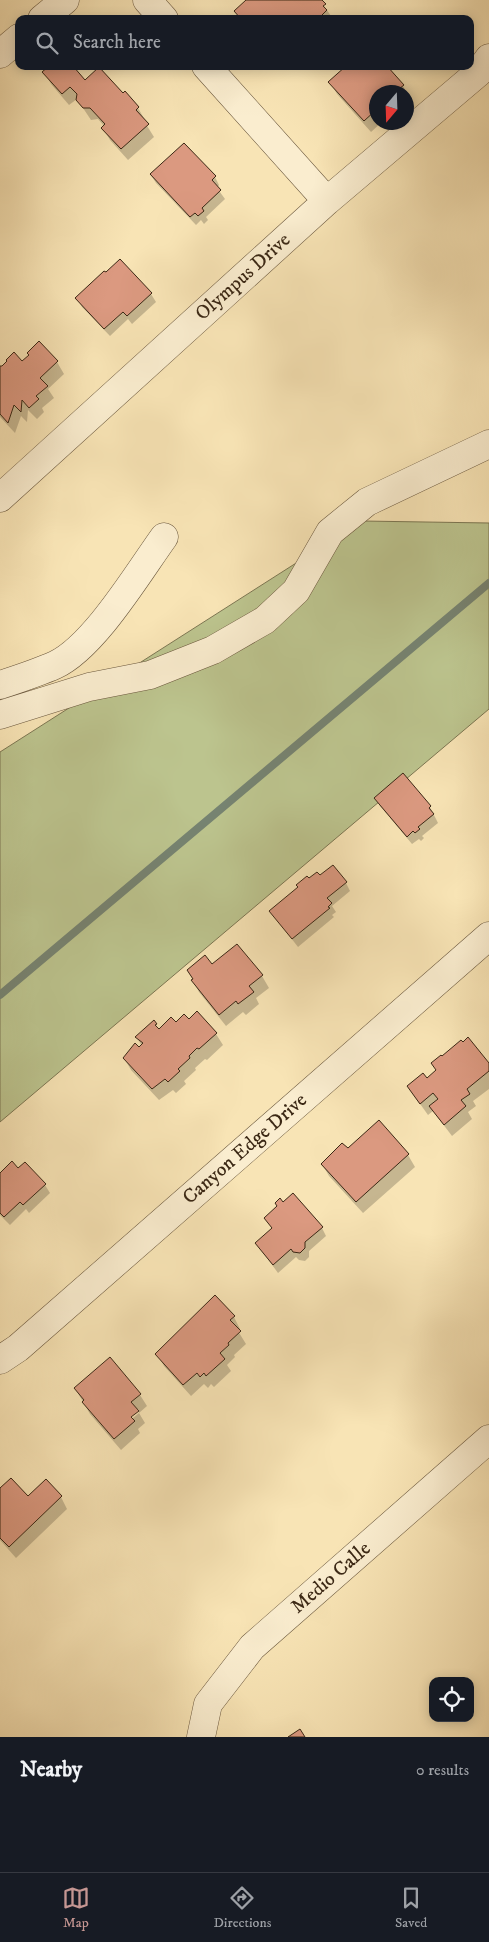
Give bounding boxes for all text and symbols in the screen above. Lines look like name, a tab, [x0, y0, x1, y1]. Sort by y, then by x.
search box	[15, 15, 474, 70]
icon: search	[33, 29, 61, 57]
text: Search here	[73, 31, 161, 54]
north arrow	[369, 85, 414, 130]
street label: Olympus Drive	[190, 228, 296, 326]
street label: Canyon Edge Drive	[178, 1088, 312, 1210]
street label: Medio Calle	[286, 1537, 376, 1619]
map controls	[429, 1677, 474, 1722]
button: locate	[429, 1677, 474, 1722]
text: Nearby	[20, 1757, 82, 1783]
text: 0 results	[416, 1760, 469, 1780]
tab: Map	[62, 1884, 90, 1932]
tab: Directions	[213, 1884, 271, 1932]
tab: Saved	[395, 1884, 427, 1932]

